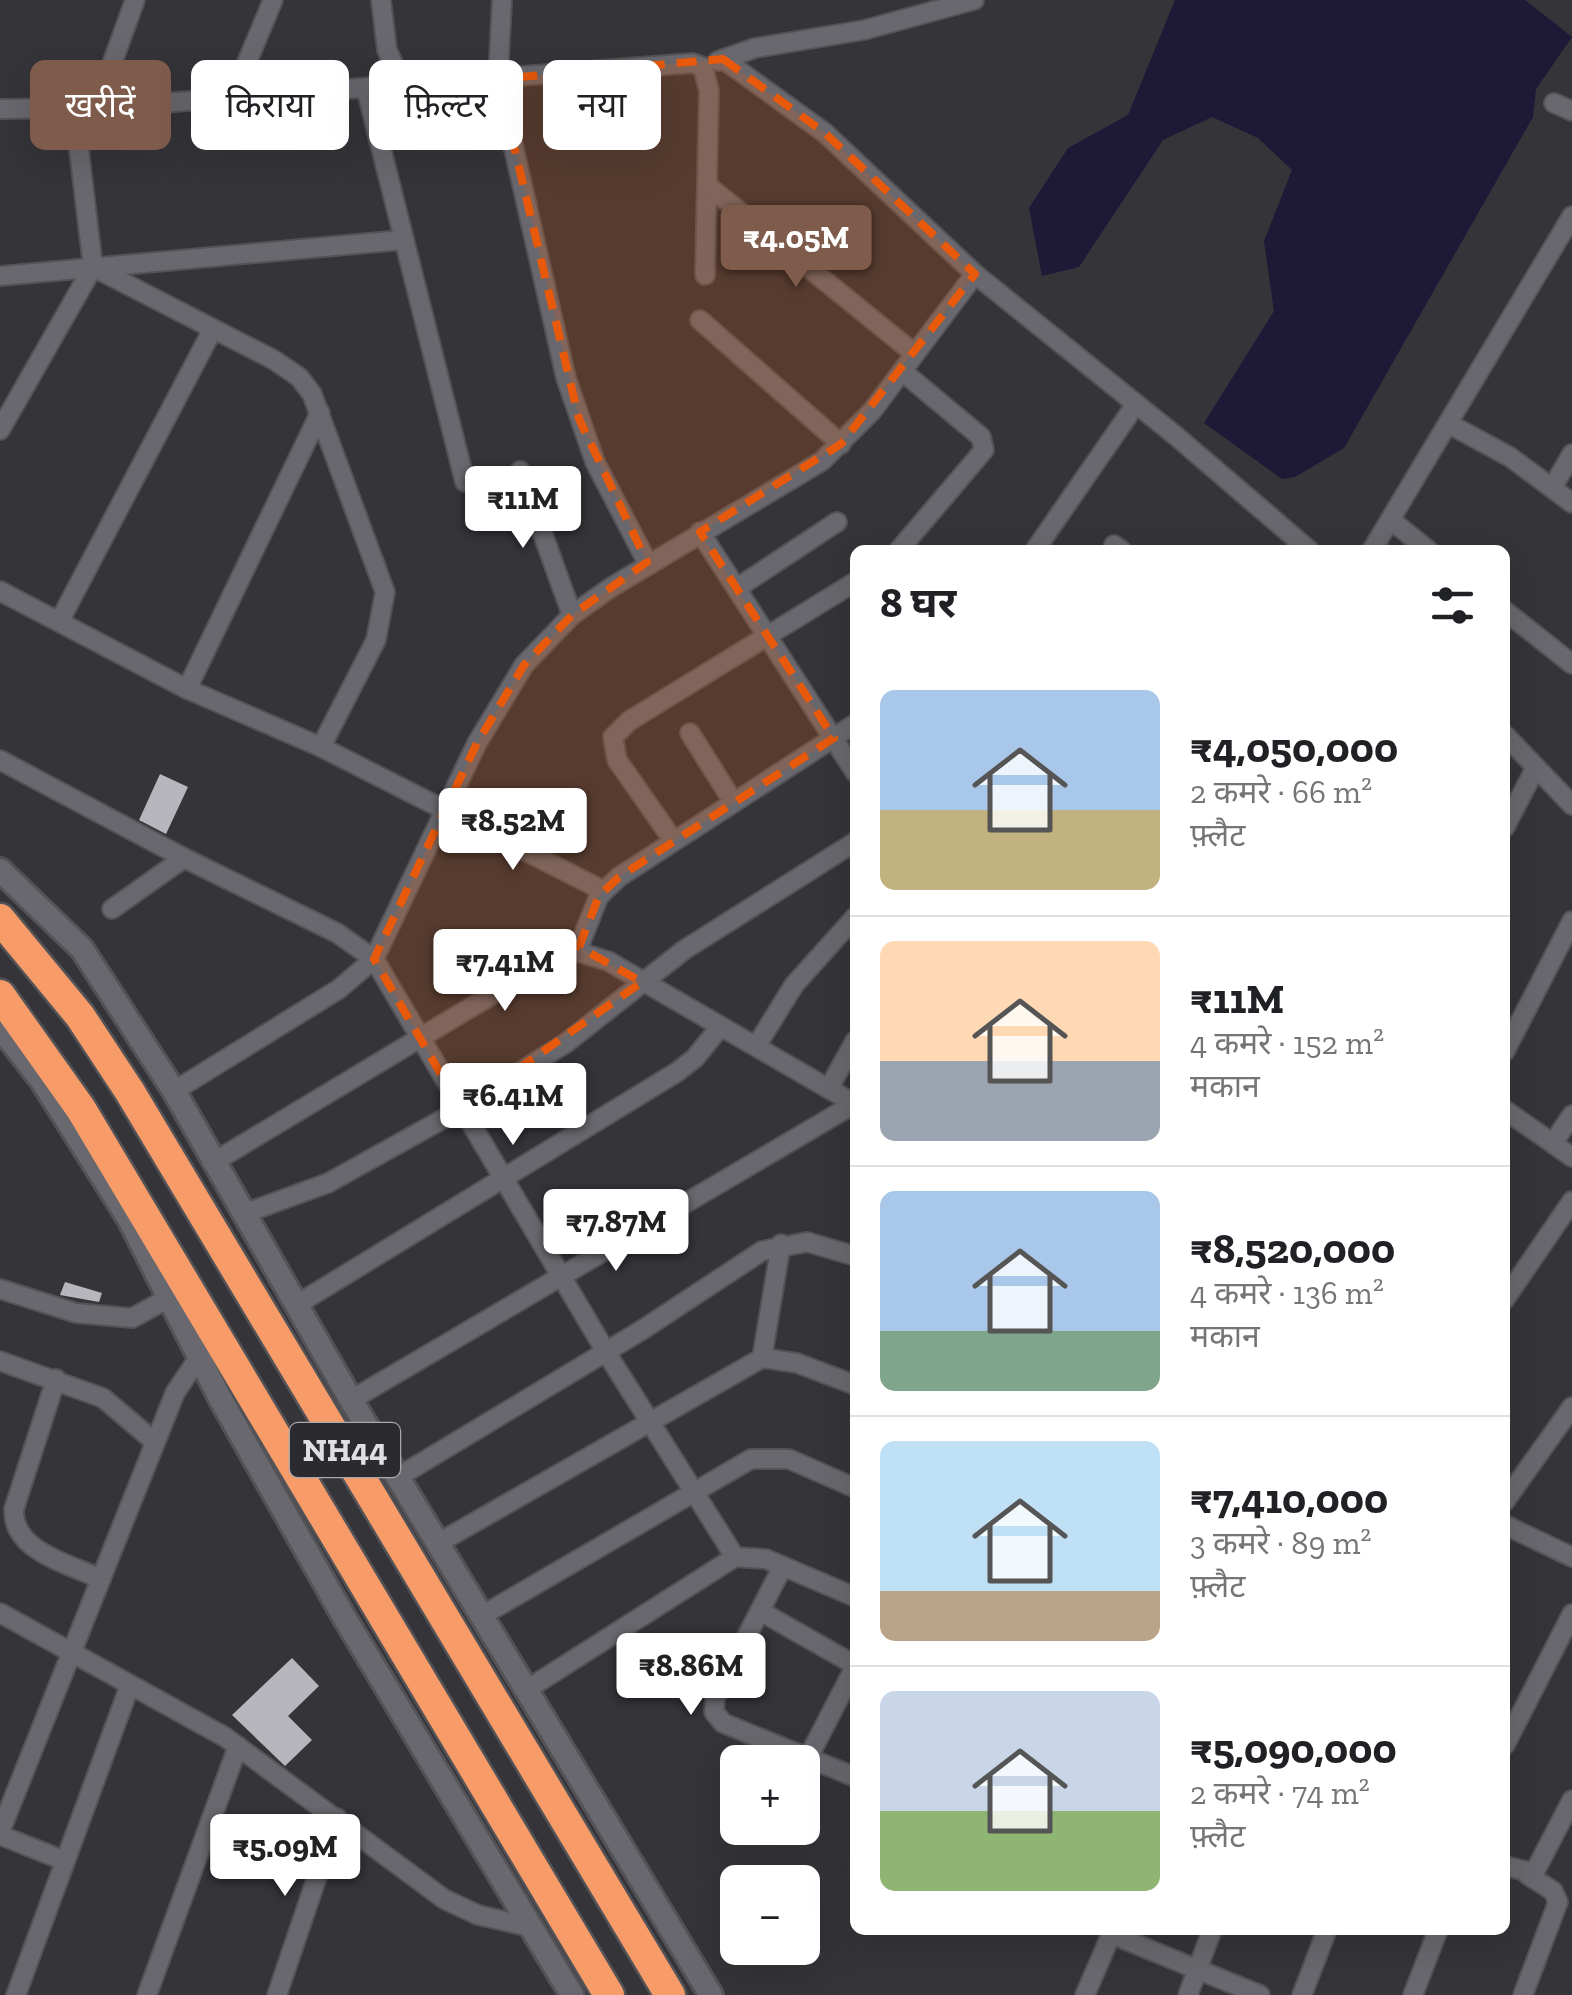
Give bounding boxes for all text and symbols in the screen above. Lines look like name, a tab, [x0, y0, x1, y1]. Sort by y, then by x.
chip: खरीदें	[30, 60, 171, 150]
chip: किराया	[191, 60, 349, 150]
chip: फ़िल्टर	[369, 60, 523, 150]
chip: नया	[543, 60, 661, 150]
pin: ₹4.05M	[715, 205, 877, 290]
text: ₹4.05M	[743, 218, 849, 256]
pin: ₹11M	[464, 466, 582, 551]
text: ₹11M	[487, 479, 559, 517]
text: 8 घर	[880, 577, 956, 628]
icon: filters	[1425, 578, 1480, 633]
text: ₹4,050,000	[1190, 722, 1398, 773]
icon: home	[960, 730, 1080, 850]
text: 2 कमरे · 66 m²	[1190, 773, 1372, 811]
pin: ₹8.52M	[432, 788, 594, 873]
text: ₹8.52M	[461, 801, 565, 839]
text: फ़्लैट	[1190, 816, 1245, 854]
pin: ₹7.41M	[424, 929, 586, 1014]
text: ₹7.41M	[455, 942, 555, 980]
text: ₹11M	[1190, 973, 1284, 1024]
icon: home	[960, 981, 1080, 1101]
text: 4 कमरे · 152 m²	[1190, 1024, 1384, 1062]
pin: ₹6.41M	[432, 1063, 594, 1148]
text: मकान	[1190, 1067, 1260, 1105]
text: ₹6.41M	[462, 1076, 564, 1114]
pin: ₹7.87M	[535, 1189, 697, 1274]
text: ₹7.87M	[565, 1202, 667, 1240]
text: ₹8,520,000	[1190, 1223, 1395, 1274]
icon: home	[960, 1231, 1080, 1351]
text: 4 कमरे · 136 m²	[1190, 1274, 1384, 1312]
text: मकान	[1190, 1317, 1260, 1355]
road number: NH44	[290, 1423, 400, 1477]
text: ₹7,410,000	[1190, 1473, 1388, 1524]
icon: home	[960, 1481, 1080, 1601]
text: 3 कमरे · 89 m²	[1190, 1524, 1371, 1562]
text: फ़्लैट	[1190, 1567, 1245, 1605]
pin: ₹8.86M	[610, 1633, 772, 1718]
text: ₹8.86M	[639, 1646, 744, 1684]
text: ₹5,090,000	[1190, 1723, 1397, 1774]
icon: home	[960, 1731, 1080, 1851]
map controls	[720, 1745, 820, 1965]
button: +	[720, 1745, 820, 1845]
text: 2 कमरे · 74 m²	[1190, 1774, 1370, 1812]
pin: ₹5.09M	[204, 1814, 366, 1899]
text: फ़्लैट	[1190, 1817, 1245, 1855]
text: ₹5.09M	[232, 1827, 338, 1865]
button: −	[720, 1865, 820, 1965]

